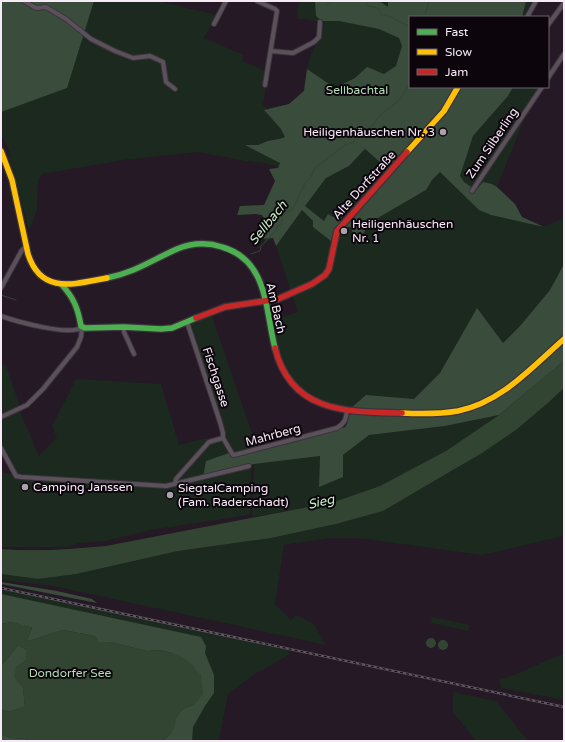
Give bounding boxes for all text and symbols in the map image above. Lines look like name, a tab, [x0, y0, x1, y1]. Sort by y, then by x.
legend	[409, 16, 549, 88]
text: Fast	[445, 25, 469, 39]
text: Slow	[445, 45, 472, 59]
text: Jam	[445, 65, 468, 79]
park label: Sellbachtal	[326, 83, 388, 97]
street label: Zum Silberling	[463, 105, 521, 181]
place label: Heiligenhäuschen Nr. 3	[303, 125, 435, 139]
marker: Heiligenhäuschen Nr. 3	[438, 127, 448, 137]
street label: Alte Dorfstraße	[330, 148, 399, 222]
water label: Sellbach	[245, 197, 291, 248]
place label: Heiligenhäuschen Nr. 1	[352, 217, 453, 245]
marker: Heiligenhäuschen Nr. 1	[339, 226, 349, 236]
street label: Am Bach	[263, 281, 289, 335]
street label: Fischgasse	[200, 345, 232, 409]
street label: Mahrberg	[244, 421, 302, 449]
place label: Camping Janssen	[33, 480, 133, 494]
place label: SiegtalCamping (Fam. Raderschadt)	[178, 481, 289, 509]
marker: Camping Janssen	[20, 482, 30, 492]
marker: SiegtalCamping (Fam. Raderschadt)	[165, 490, 175, 500]
water label: Sieg	[306, 491, 337, 513]
park label: Dondorfer See	[29, 666, 111, 680]

